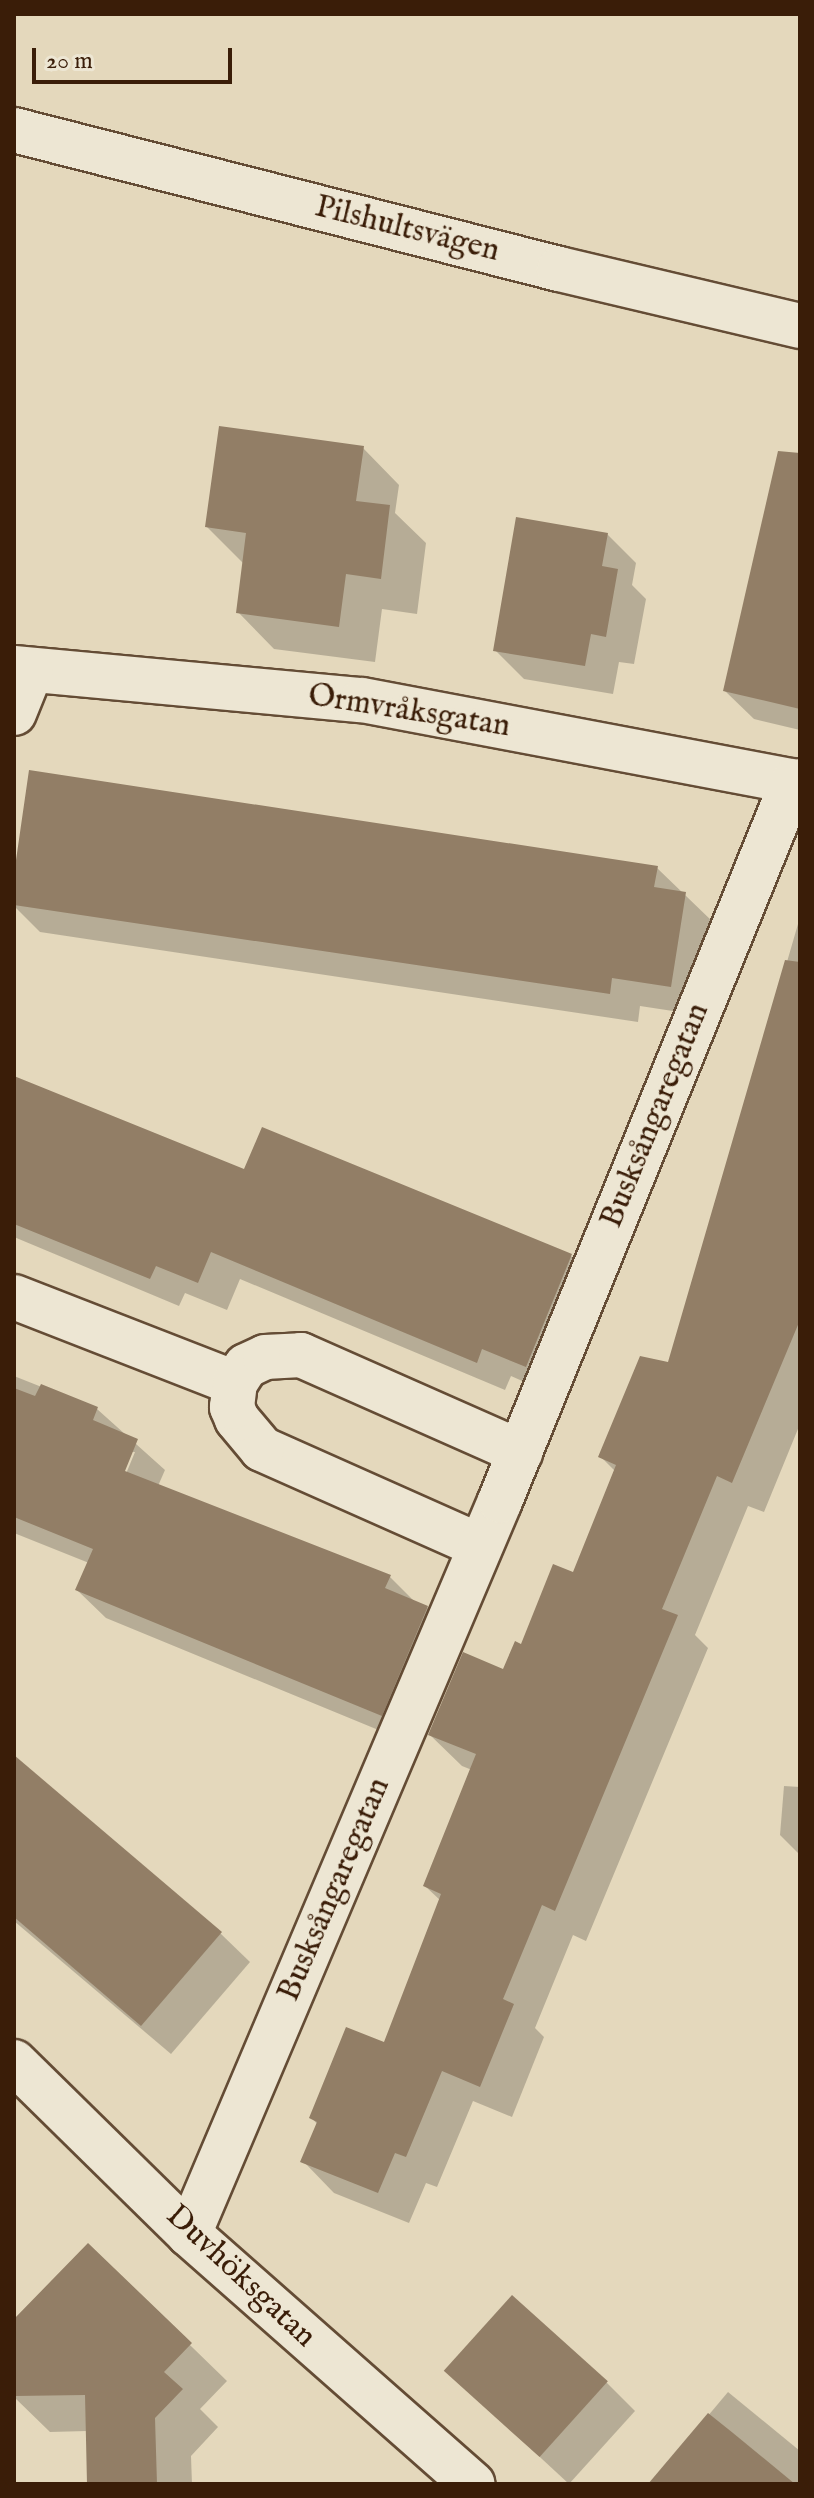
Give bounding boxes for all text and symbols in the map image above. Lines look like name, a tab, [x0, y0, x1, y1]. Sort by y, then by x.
scale bar	[36, 32, 236, 82]
text: 20 m	[46, 46, 93, 77]
street label: Pilshultsvägen	[311, 189, 503, 271]
street label: Ormvråksgatan	[305, 677, 513, 747]
street label: Busksångaregatan	[593, 998, 719, 1234]
street label: Busksångaregatan	[271, 1773, 399, 2007]
street label: Duvhöksgatan	[157, 2198, 323, 2356]

